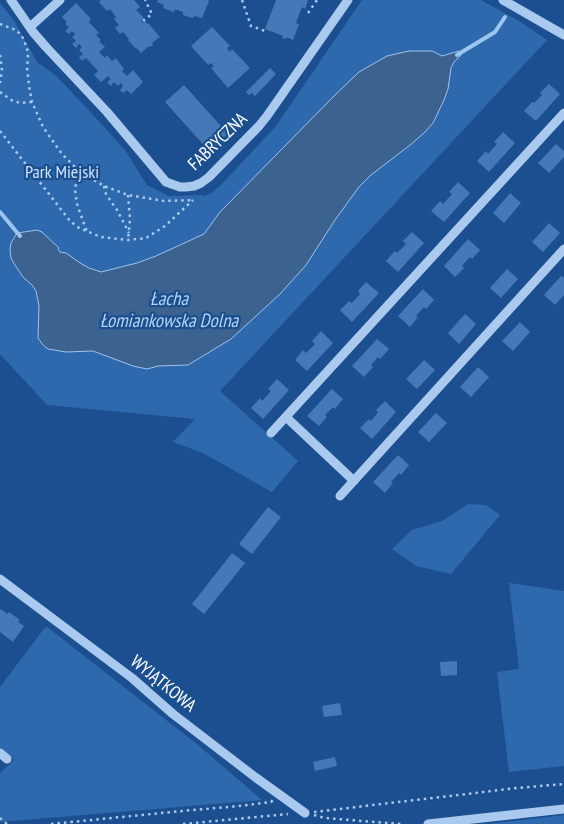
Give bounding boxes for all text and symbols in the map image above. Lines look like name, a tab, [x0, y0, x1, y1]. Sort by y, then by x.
street label: FABRYCZNA	[184, 109, 252, 175]
park label: Park Miejski	[25, 162, 99, 184]
water label: Łacha Łomiankowska Dolna	[100, 289, 238, 333]
street label: WYJĄTKOWA	[126, 651, 200, 717]

